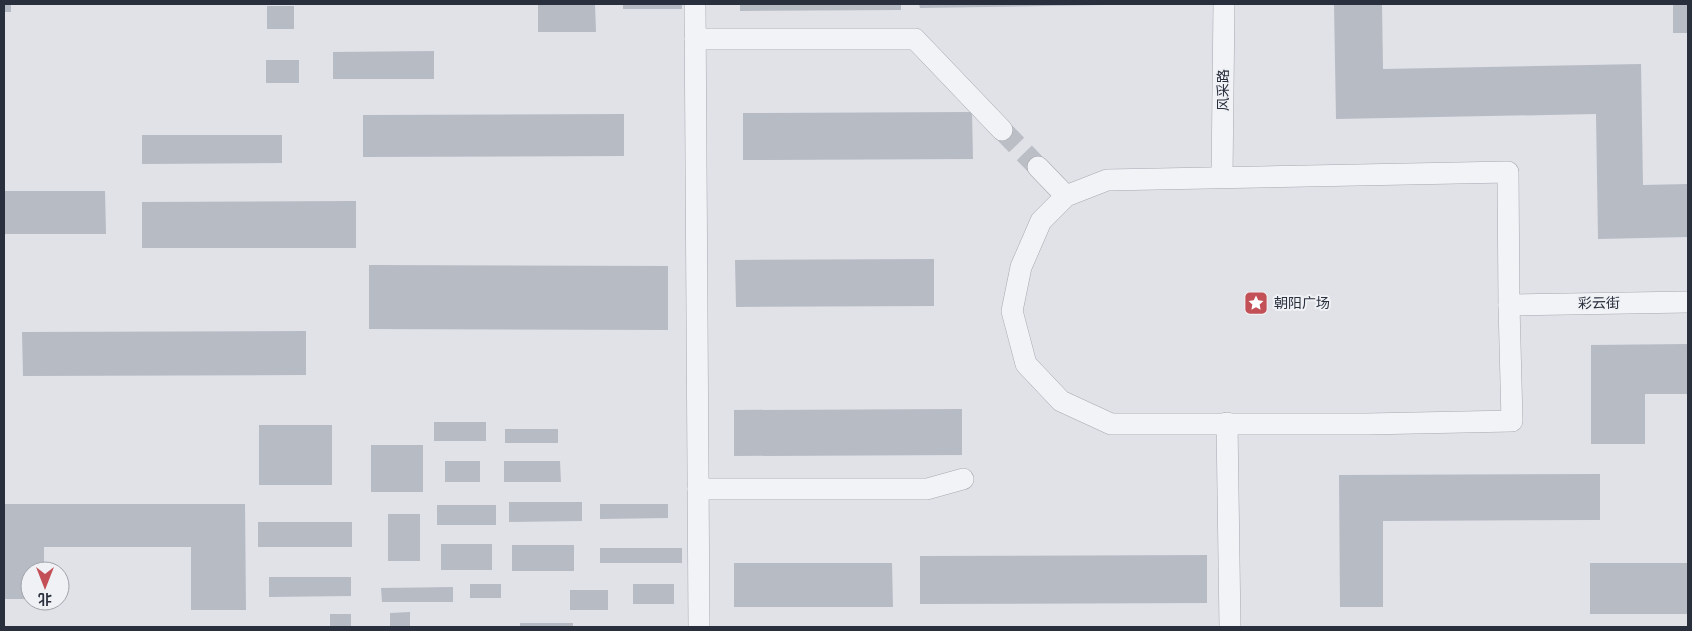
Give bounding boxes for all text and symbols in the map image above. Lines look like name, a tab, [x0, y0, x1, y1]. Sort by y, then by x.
street label: 风采路	[1214, 69, 1232, 111]
place icon: 朝阳广场	[1243, 290, 1269, 316]
place label: 朝阳广场	[1274, 294, 1330, 312]
street label: 彩云街	[1578, 294, 1620, 312]
north arrow	[20, 561, 70, 611]
text: 北	[38, 590, 52, 608]

